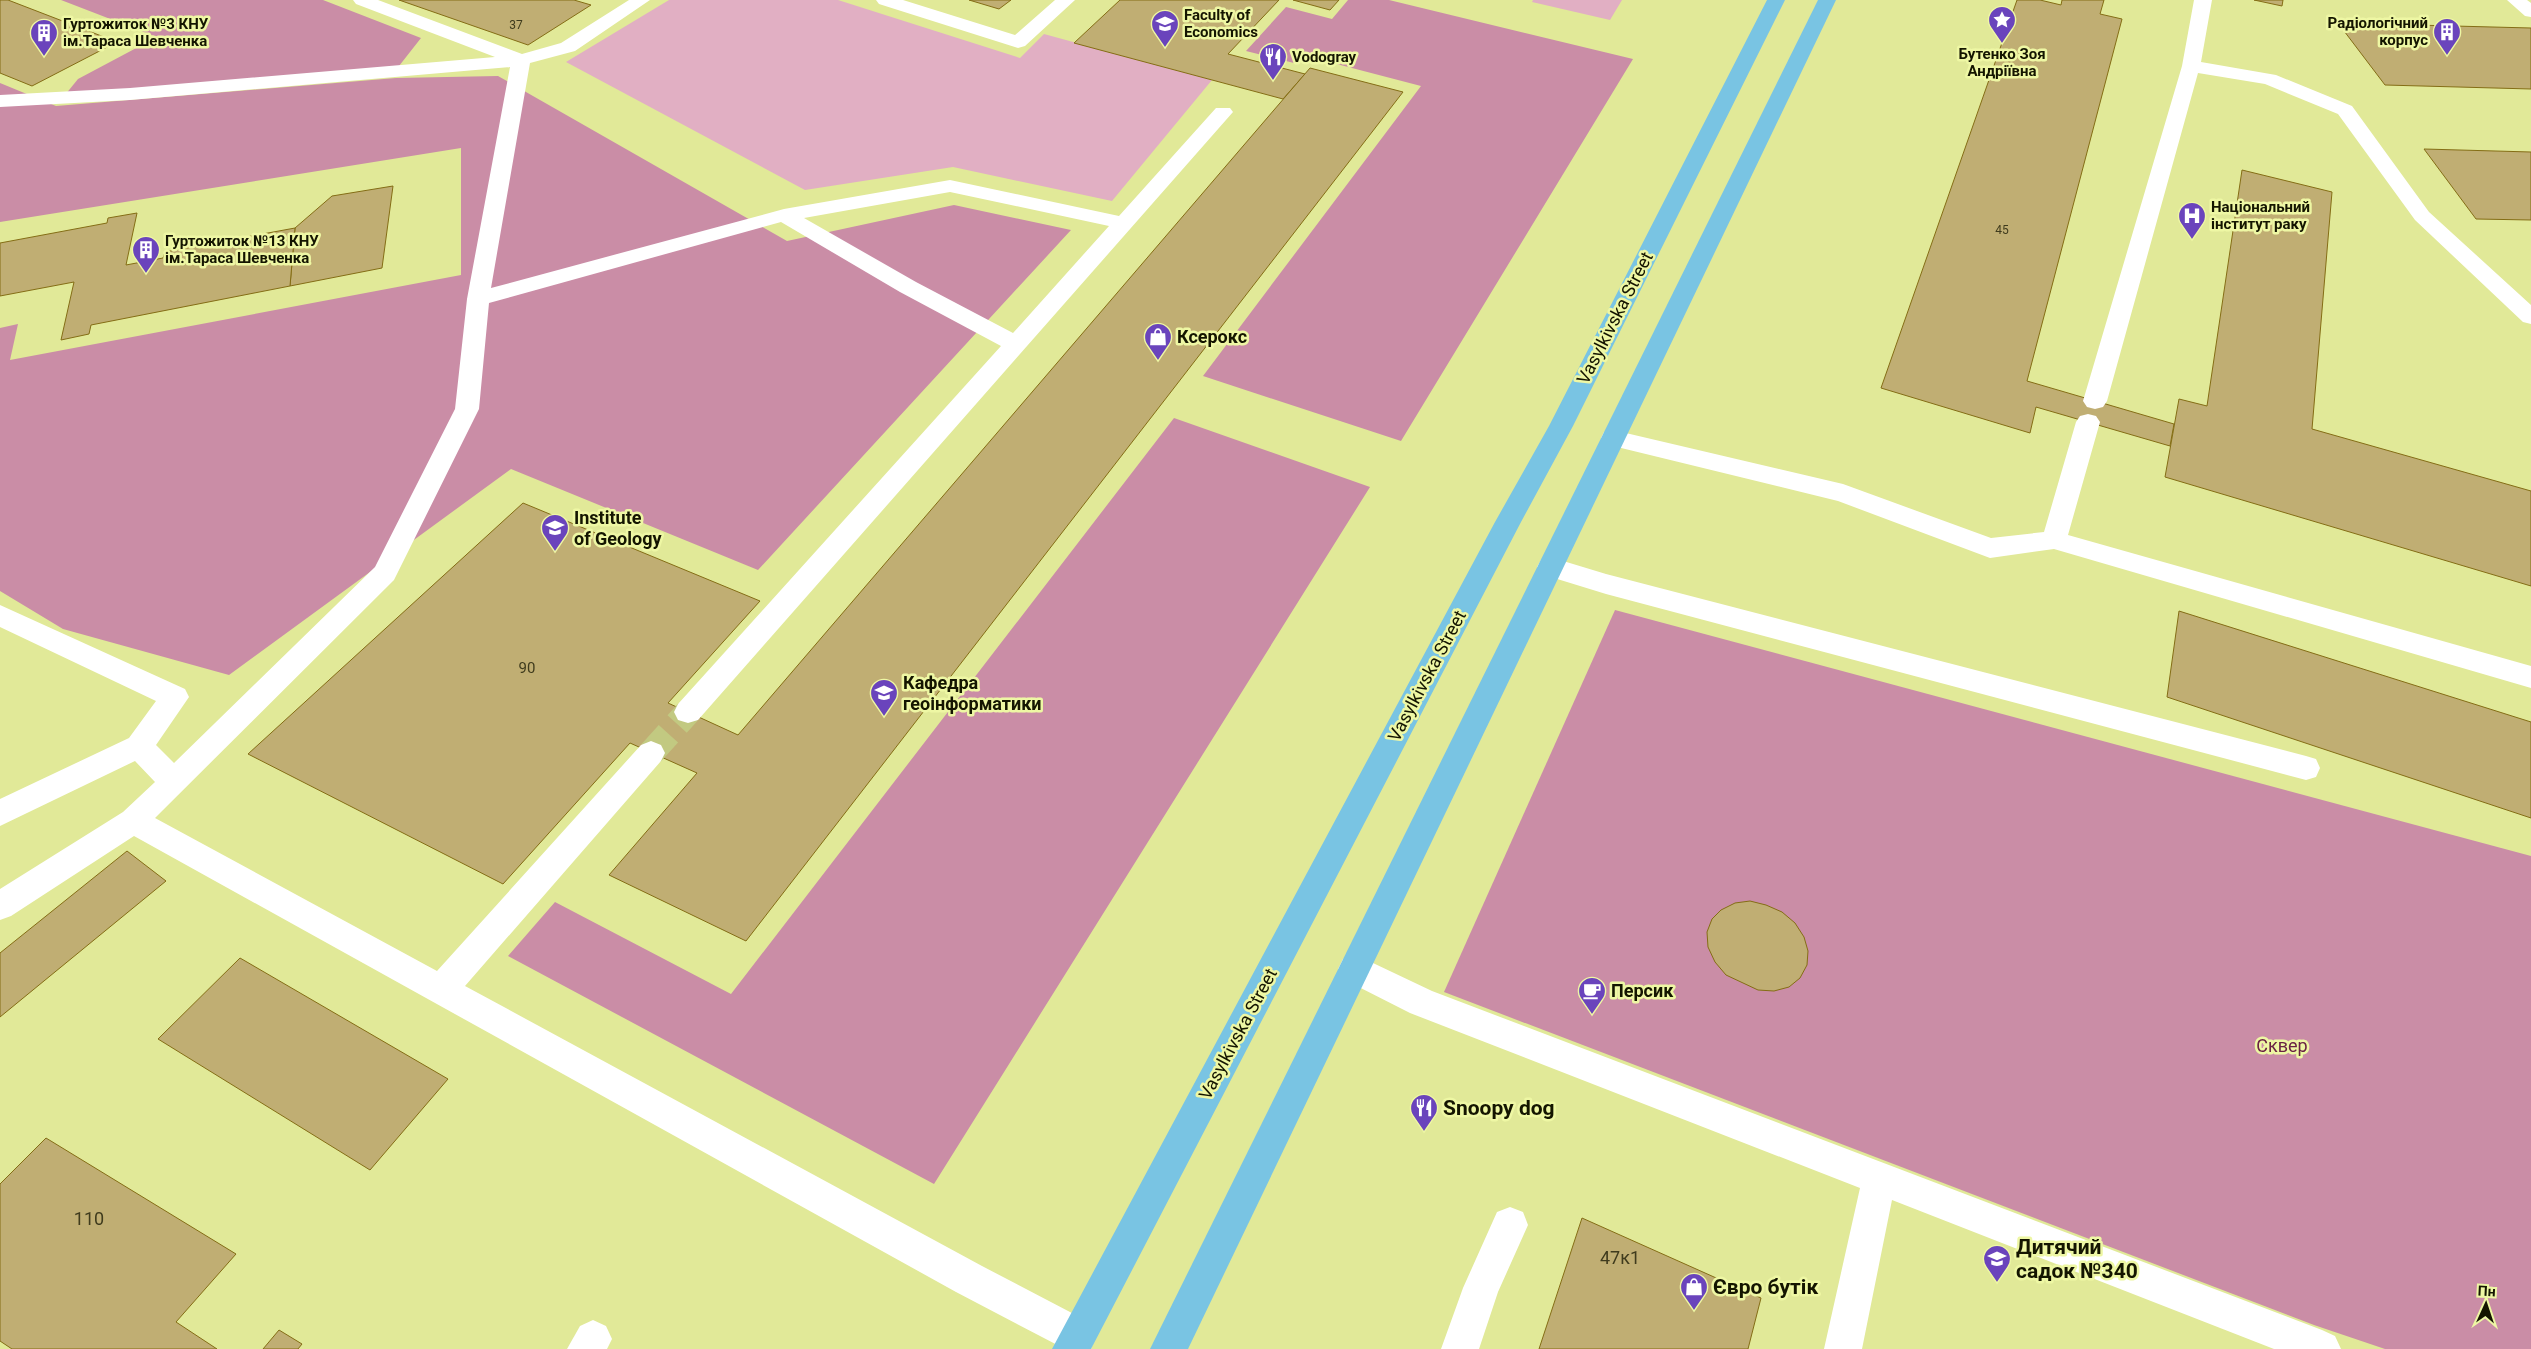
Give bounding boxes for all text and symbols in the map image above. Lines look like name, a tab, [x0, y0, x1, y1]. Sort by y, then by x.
place icon: Бутенко Зоя Андріївна	[1987, 5, 2017, 44]
place label: Faculty of Economics	[1184, 6, 1258, 41]
school or university icon: Faculty of Economics	[1150, 9, 1180, 48]
place label: Радіологічний корпус	[2328, 14, 2428, 49]
place label: Гуртожиток №3 КНУ ім.Тараса Шевченка	[63, 15, 209, 50]
building icon: Радіологічний корпус	[2432, 17, 2462, 56]
building icon: Гуртожиток №3 КНУ ім.Тараса Шевченка	[29, 18, 59, 57]
house number: 37	[509, 18, 523, 32]
restaurant icon: Vodogray	[1258, 42, 1288, 81]
place label: Бутенко Зоя Андріївна	[1958, 45, 2046, 80]
place label: Vodogray	[1292, 48, 1357, 66]
place label: Національний інститут раку	[2211, 198, 2310, 233]
hospital icon: Національний інститут раку	[2177, 201, 2207, 240]
house number: 45	[1995, 223, 2009, 237]
place label: Гуртожиток №13 КНУ ім.Тараса Шевченка	[165, 232, 319, 267]
building icon: Гуртожиток №13 КНУ ім.Тараса Шевченка	[131, 235, 161, 274]
street label: Vasylkivska Street	[1572, 248, 1657, 387]
shop icon: Ксерокс	[1143, 322, 1173, 361]
place label: Ксерокс	[1177, 326, 1247, 347]
place label: Institute of Geology	[574, 507, 662, 549]
school or university icon: Institute of Geology	[540, 513, 570, 552]
street label: Vasylkivska Street	[1383, 607, 1470, 745]
house number: 90	[519, 659, 535, 677]
place label: Кафедра геоінформатики	[903, 672, 1042, 714]
school or university icon: Кафедра геоінформатики	[869, 678, 899, 717]
street label: Vasylkivska Street	[1194, 965, 1281, 1103]
cafe icon: Персик	[1577, 976, 1607, 1015]
place label: Персик	[1611, 980, 1674, 1001]
park label: Сквер	[2256, 1035, 2308, 1056]
restaurant icon: Snoopy dog	[1409, 1093, 1439, 1132]
place label: Snoopy dog	[1443, 1096, 1555, 1120]
house number: 110	[74, 1208, 104, 1229]
place label: Дитячий садок №340	[2016, 1235, 2138, 1283]
school or university icon: Дитячий садок №340	[1982, 1244, 2012, 1283]
house number: 47к1	[1600, 1247, 1640, 1268]
shop icon: Євро бутік	[1679, 1272, 1709, 1311]
place label: Євро бутік	[1713, 1275, 1818, 1299]
north arrow	[2461, 1279, 2511, 1329]
text: Пн	[2477, 1283, 2496, 1299]

